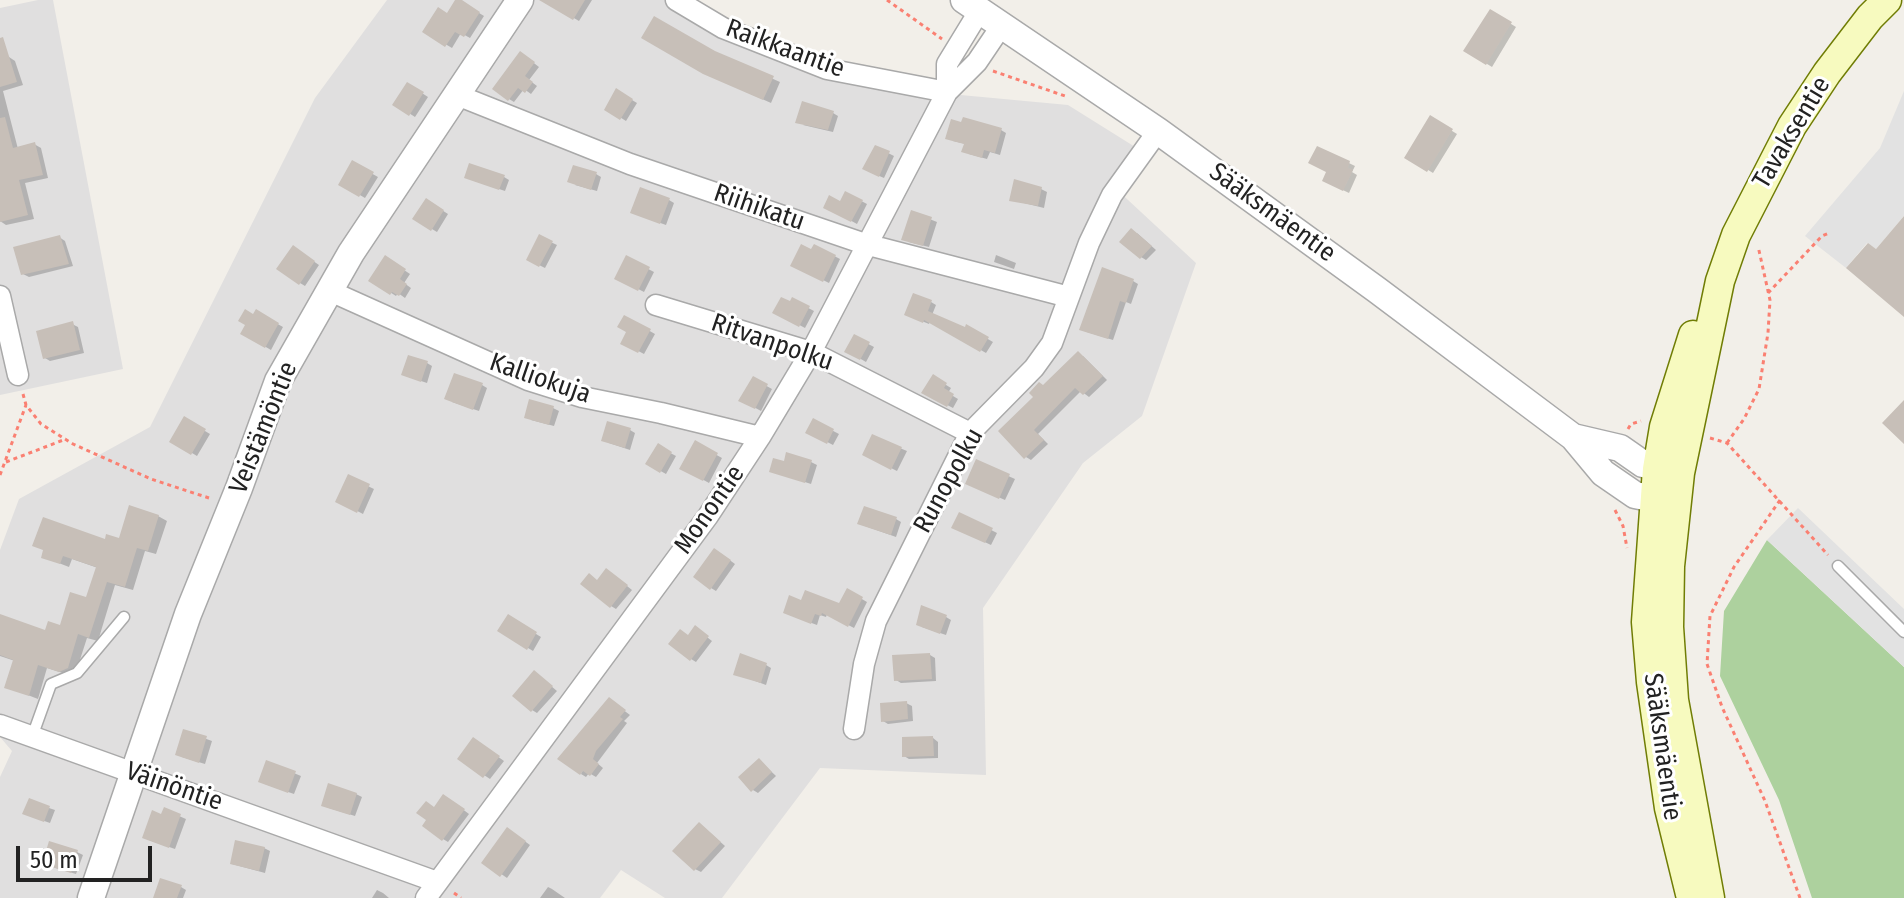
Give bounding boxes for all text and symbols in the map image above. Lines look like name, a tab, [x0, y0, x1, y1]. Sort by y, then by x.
street label: Raikkaantie	[721, 13, 849, 85]
street label: Tavaksentie	[1747, 72, 1837, 194]
street label: Sääksmäentie	[1203, 157, 1341, 269]
street label: Riihikatu	[709, 178, 809, 238]
street label: Ritvanpolku	[707, 308, 837, 378]
street label: Kalliokuja	[485, 347, 595, 411]
street label: Veistämöntie	[223, 358, 305, 498]
street label: Runopolku	[907, 423, 991, 539]
street label: Monontie	[668, 460, 752, 560]
street label: Sääksmäentie	[1636, 671, 1688, 823]
street label: Väinöntie	[121, 756, 227, 818]
scale bar	[20, 830, 156, 880]
text: 50 m	[30, 846, 78, 874]

